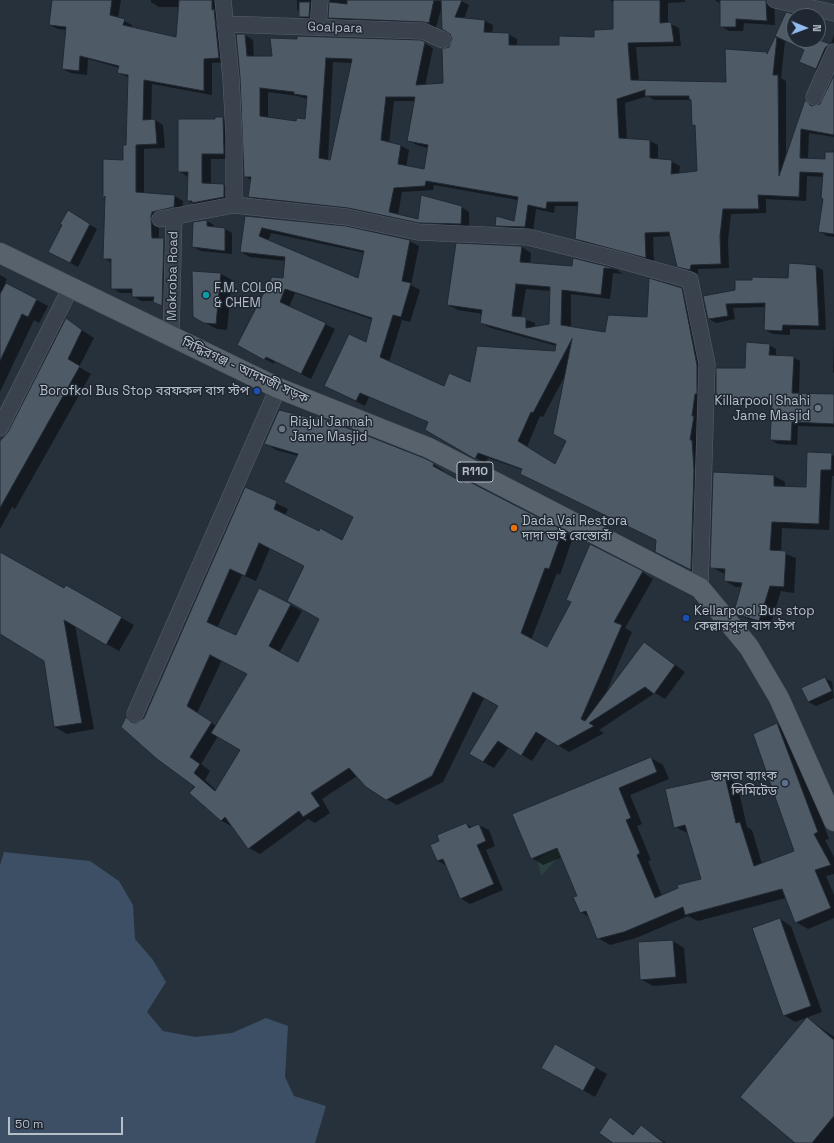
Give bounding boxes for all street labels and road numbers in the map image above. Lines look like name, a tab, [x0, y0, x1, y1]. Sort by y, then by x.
street label: Goalpara	[307, 19, 363, 37]
street label: Mokroba Road	[164, 231, 182, 321]
street label: সিদ্ধিরগঞ্জ - আদমজী সড়ক	[179, 335, 311, 407]
road number: R110	[457, 462, 493, 482]

